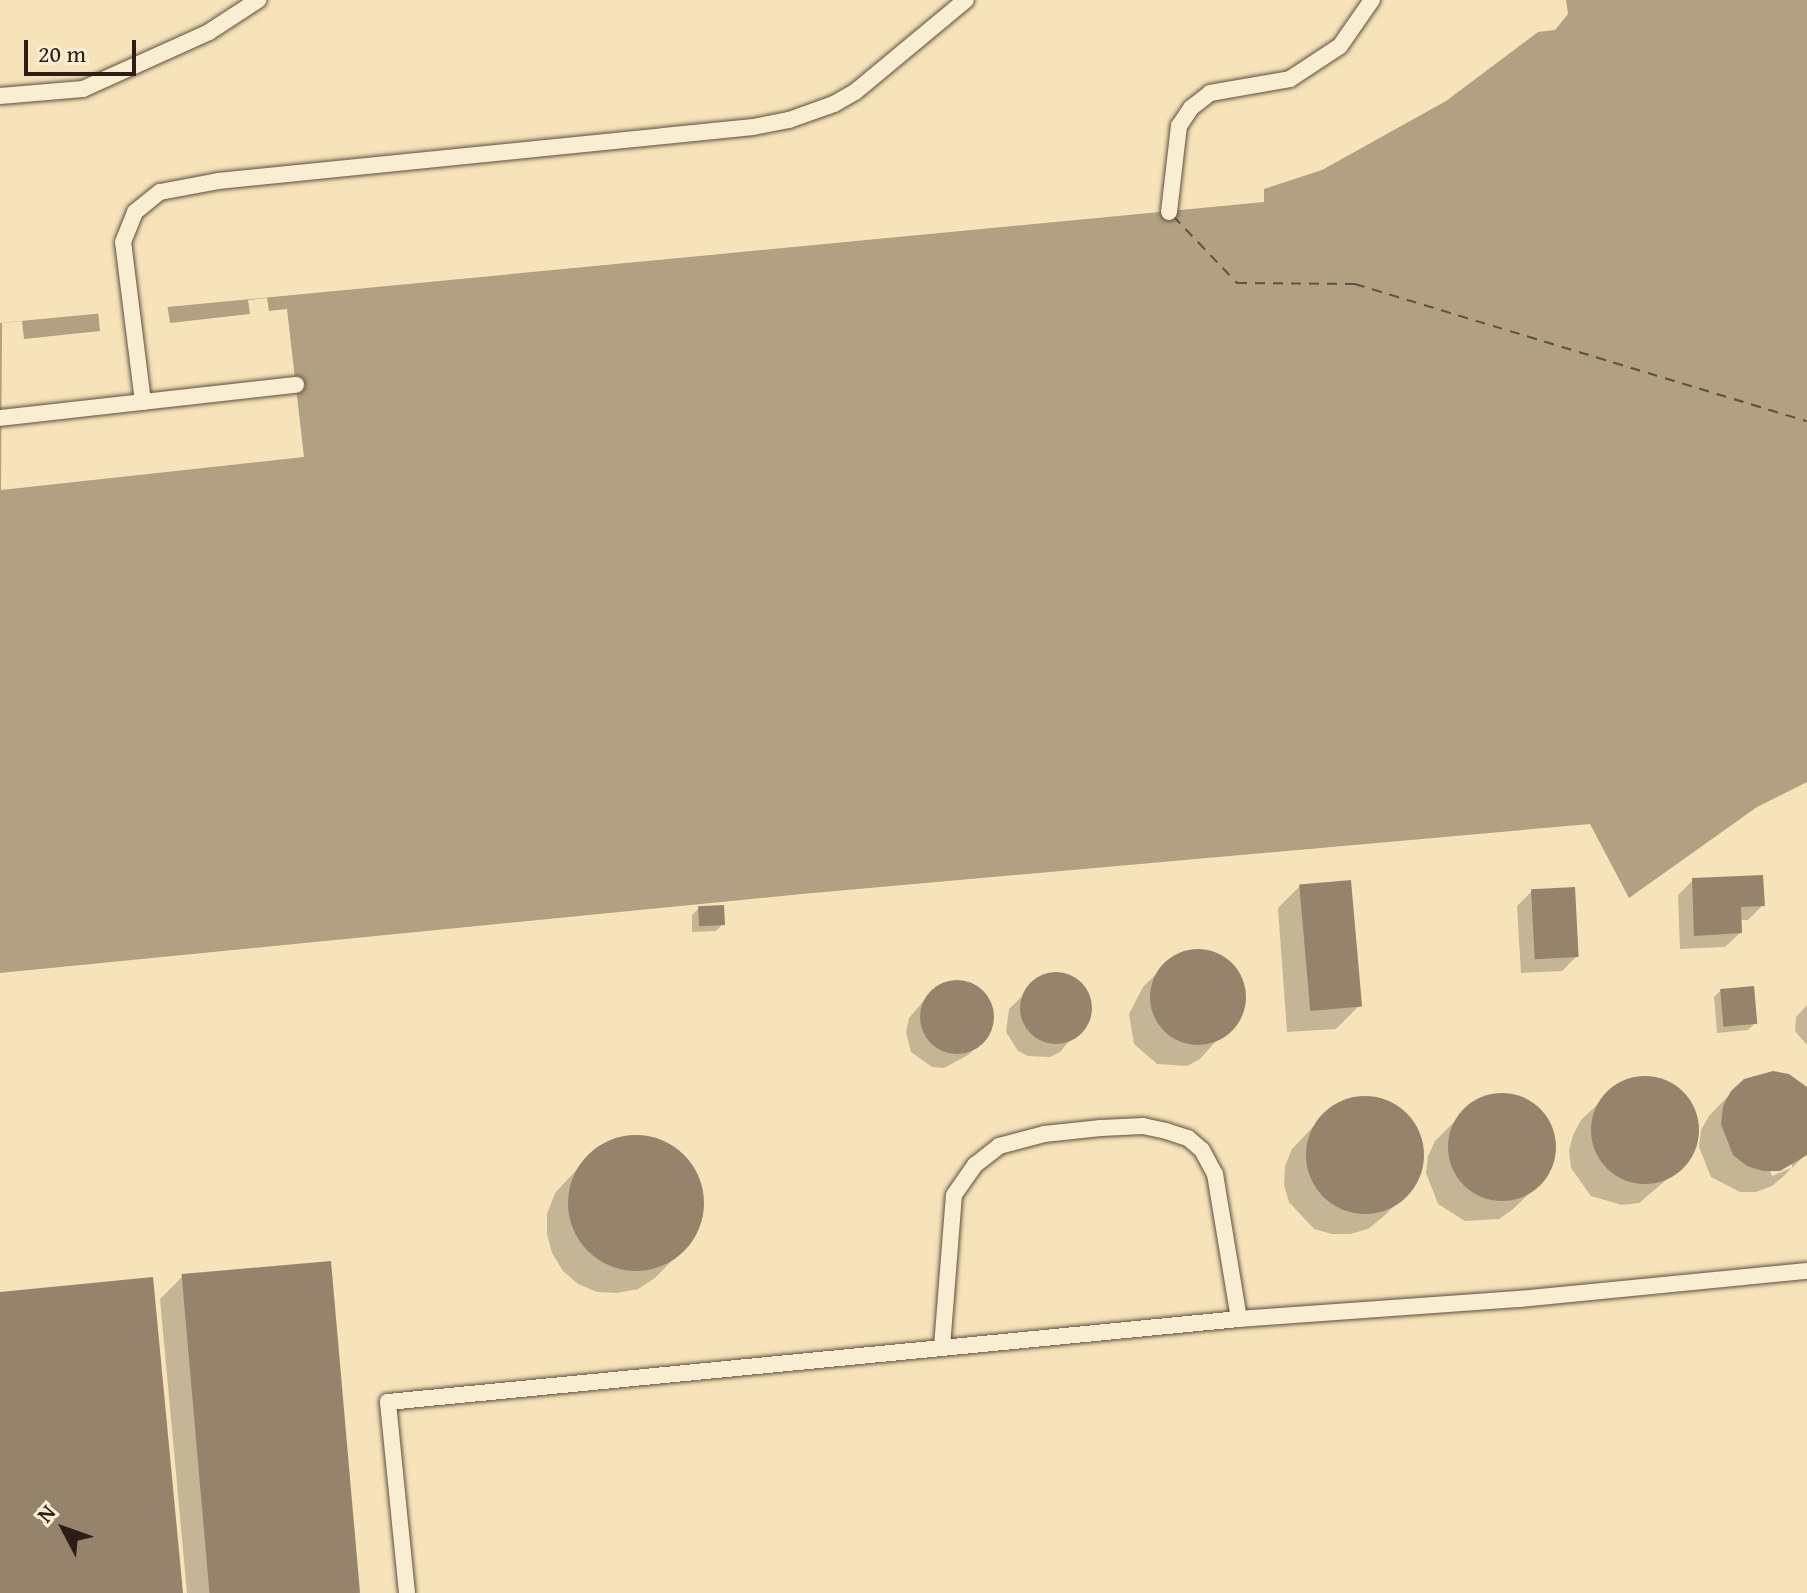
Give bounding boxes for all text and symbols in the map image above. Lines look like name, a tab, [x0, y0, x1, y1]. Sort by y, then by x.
scale bar	[28, 24, 140, 74]
text: 20 m	[38, 36, 86, 71]
north arrow	[24, 1489, 104, 1569]
text: N	[29, 1497, 63, 1529]

